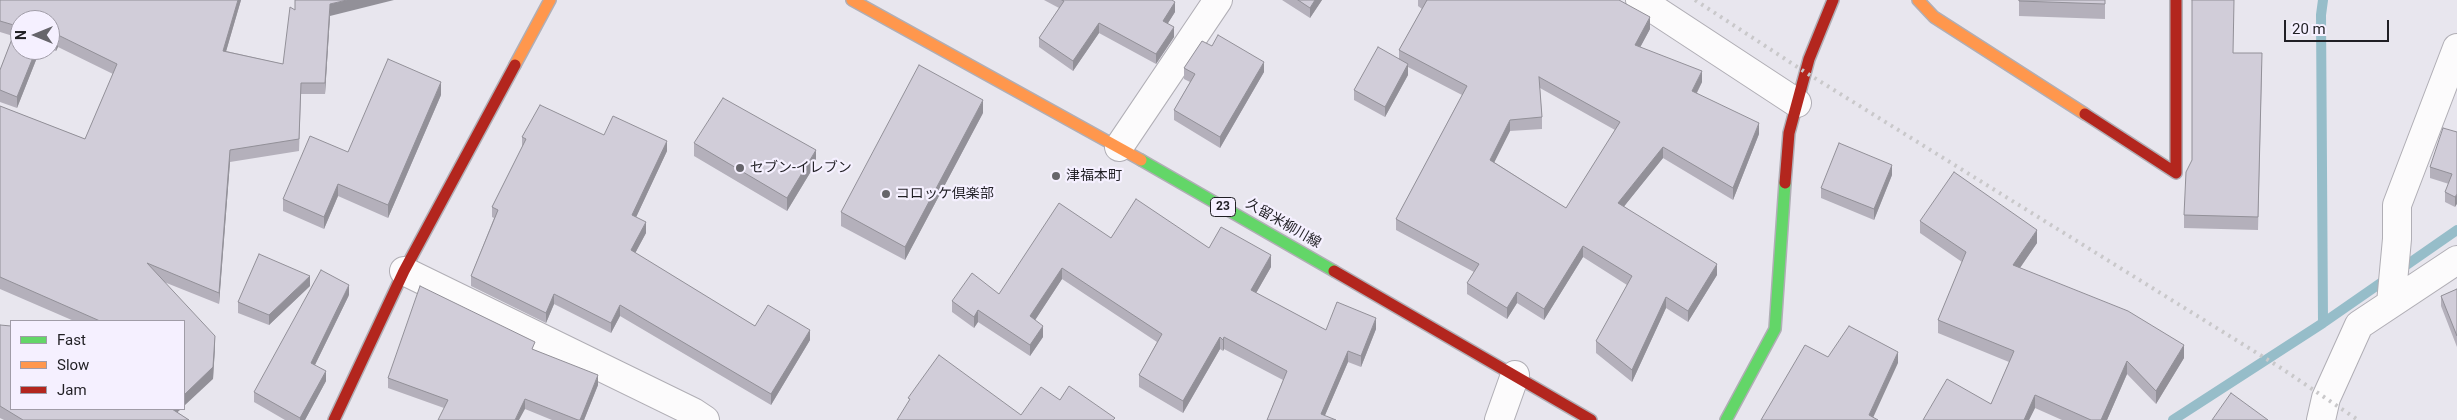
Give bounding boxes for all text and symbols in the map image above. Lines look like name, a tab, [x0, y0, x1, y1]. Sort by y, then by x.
north arrow	[10, 10, 60, 60]
scale bar	[2287, 10, 2392, 42]
text: 20 m	[2292, 20, 2326, 38]
text: N	[13, 30, 29, 40]
place label: セブン-イレブン	[750, 160, 852, 176]
marker: セブン-イレブン	[734, 162, 746, 174]
place label: 津福本町	[1066, 168, 1122, 184]
marker: 津福本町	[1050, 170, 1062, 182]
place label: コロッケ倶楽部	[896, 186, 994, 202]
marker: コロッケ倶楽部	[880, 188, 892, 200]
street label: 久留米柳川線	[1242, 196, 1324, 252]
road number: 23	[1210, 198, 1236, 216]
legend	[10, 320, 185, 410]
text: Fast	[57, 331, 86, 349]
text: Slow	[57, 356, 89, 374]
text: Jam	[57, 381, 87, 399]

